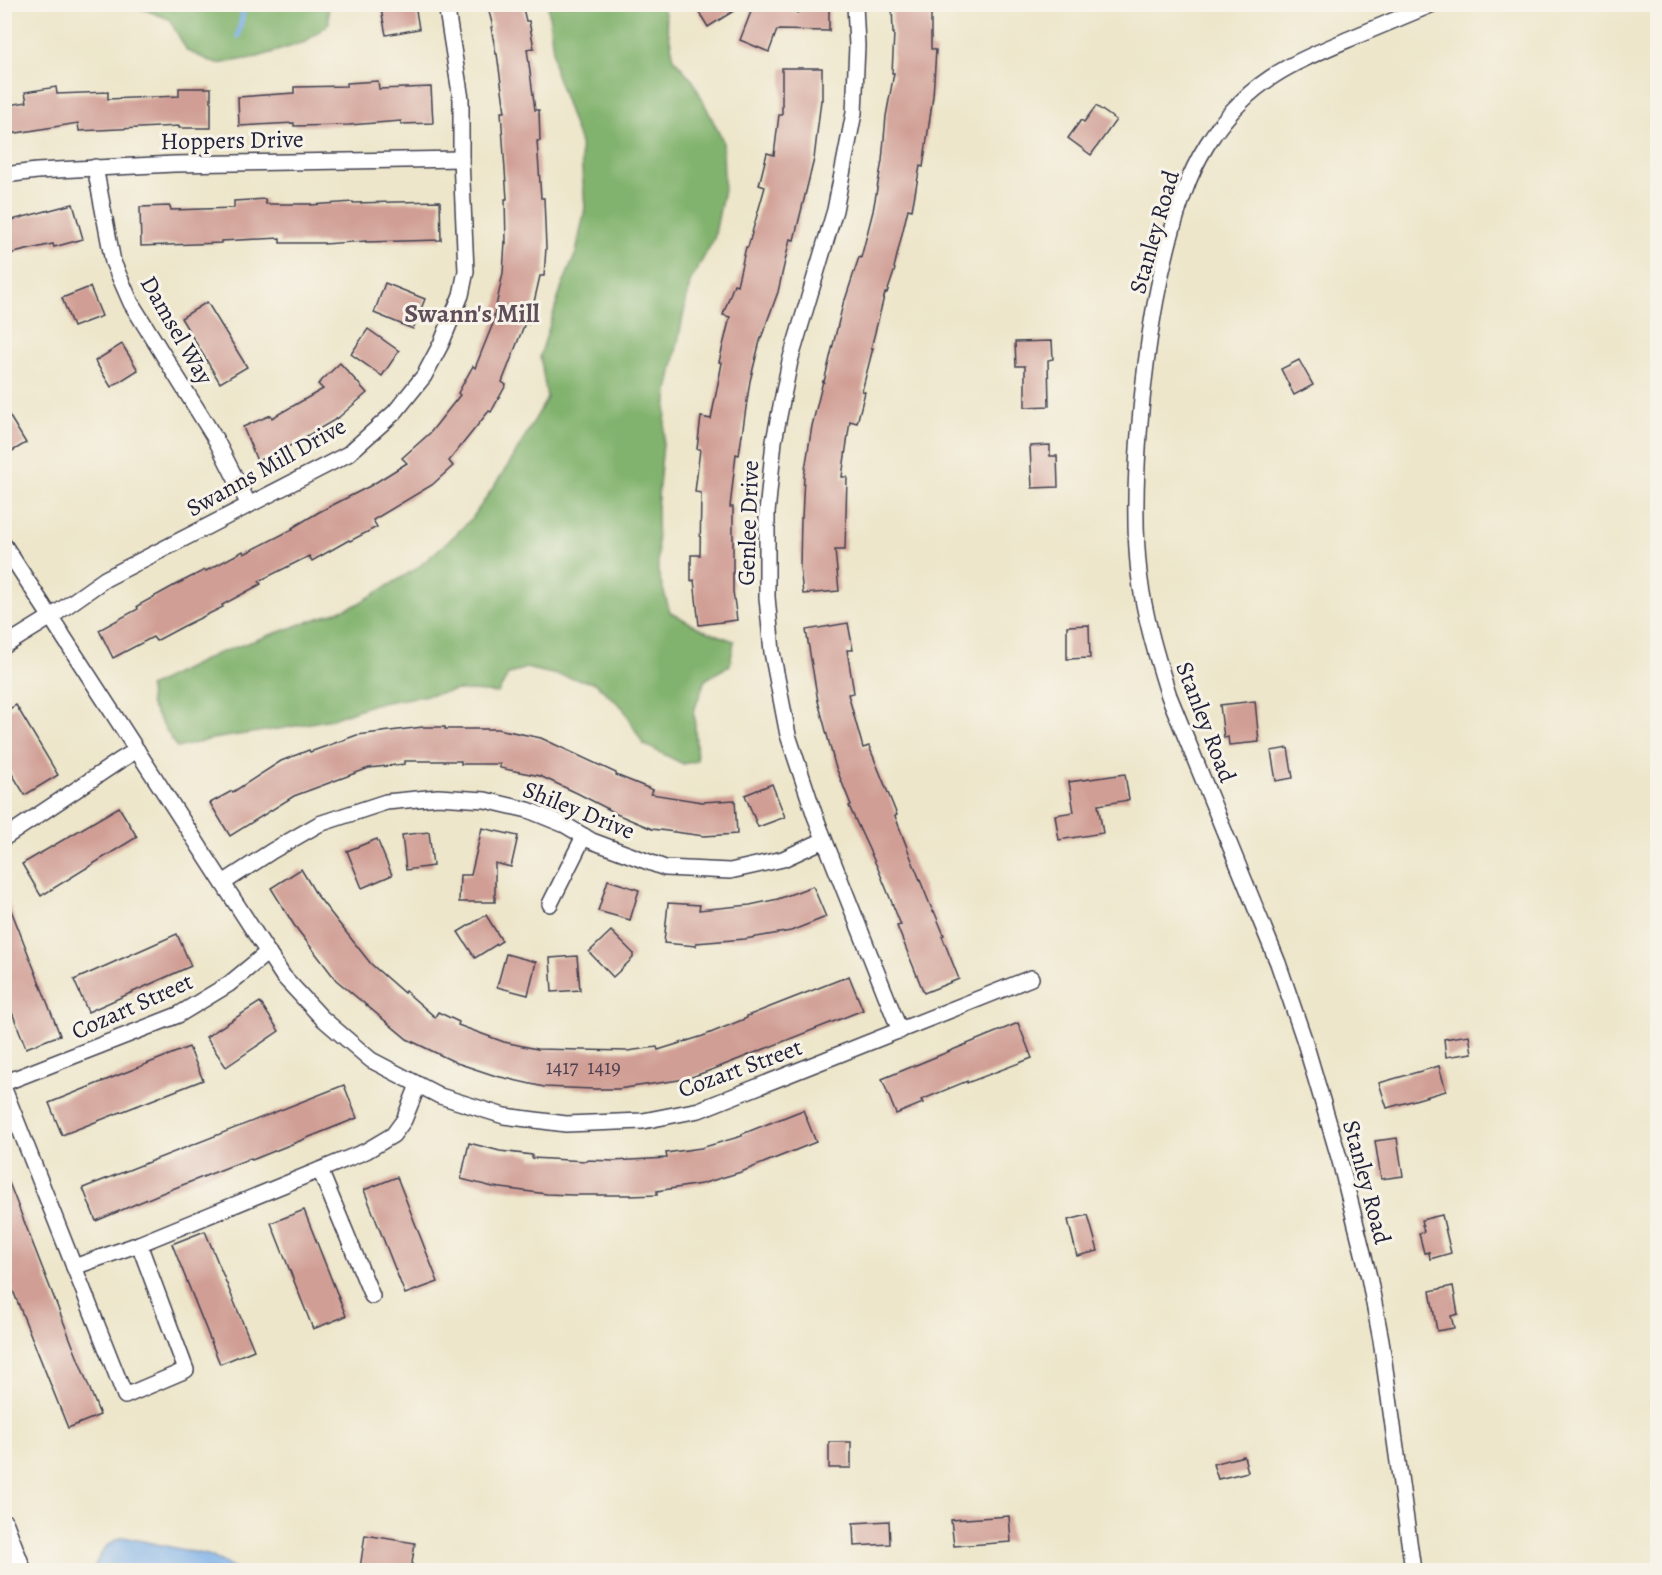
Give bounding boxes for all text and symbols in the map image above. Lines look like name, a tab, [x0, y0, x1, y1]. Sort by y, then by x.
street label: Hoppers Drive	[160, 123, 304, 157]
street label: Stanley Road	[1121, 166, 1187, 297]
street label: Damsel Way	[133, 270, 221, 391]
district label: Swann's Mill	[404, 296, 540, 331]
street label: Swanns Mill Drive	[180, 410, 352, 524]
street label: Genlee Drive	[730, 460, 766, 586]
street label: Stanley Road	[1168, 657, 1244, 787]
street label: Shiley Drive	[518, 773, 640, 847]
street label: Cozart Street	[66, 965, 198, 1047]
street label: Cozart Street	[674, 1031, 806, 1105]
house number: 1417	[546, 1053, 579, 1081]
house number: 1419	[587, 1053, 621, 1081]
street label: Stanley Road	[1335, 1117, 1399, 1248]

